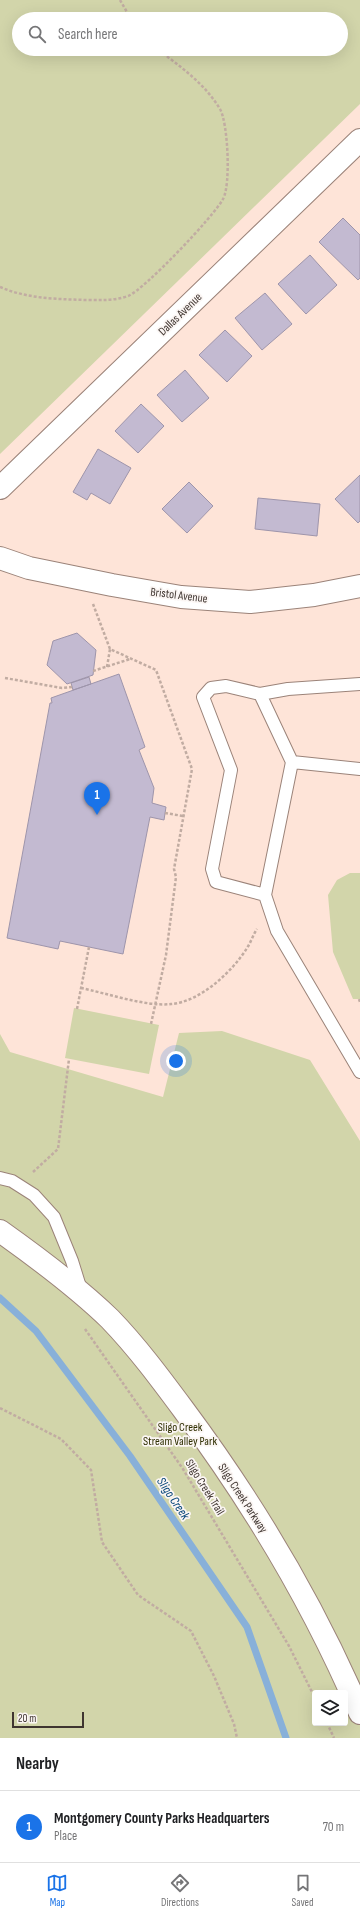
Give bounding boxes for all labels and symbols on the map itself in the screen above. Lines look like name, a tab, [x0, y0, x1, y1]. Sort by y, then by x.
street label: Dallas Avenue	[155, 290, 205, 339]
street label: Bristol Avenue	[150, 585, 208, 606]
pin: 1	[84, 782, 110, 815]
your location	[166, 1051, 186, 1071]
park label: Sligo Creek Stream Valley Park	[143, 1420, 217, 1449]
street label: Sligo Creek Trail	[182, 1457, 228, 1518]
street label: Sligo Creek Parkway	[215, 1461, 271, 1536]
water label: Sligo Creek	[153, 1474, 194, 1524]
scale bar	[12, 1710, 84, 1729]

